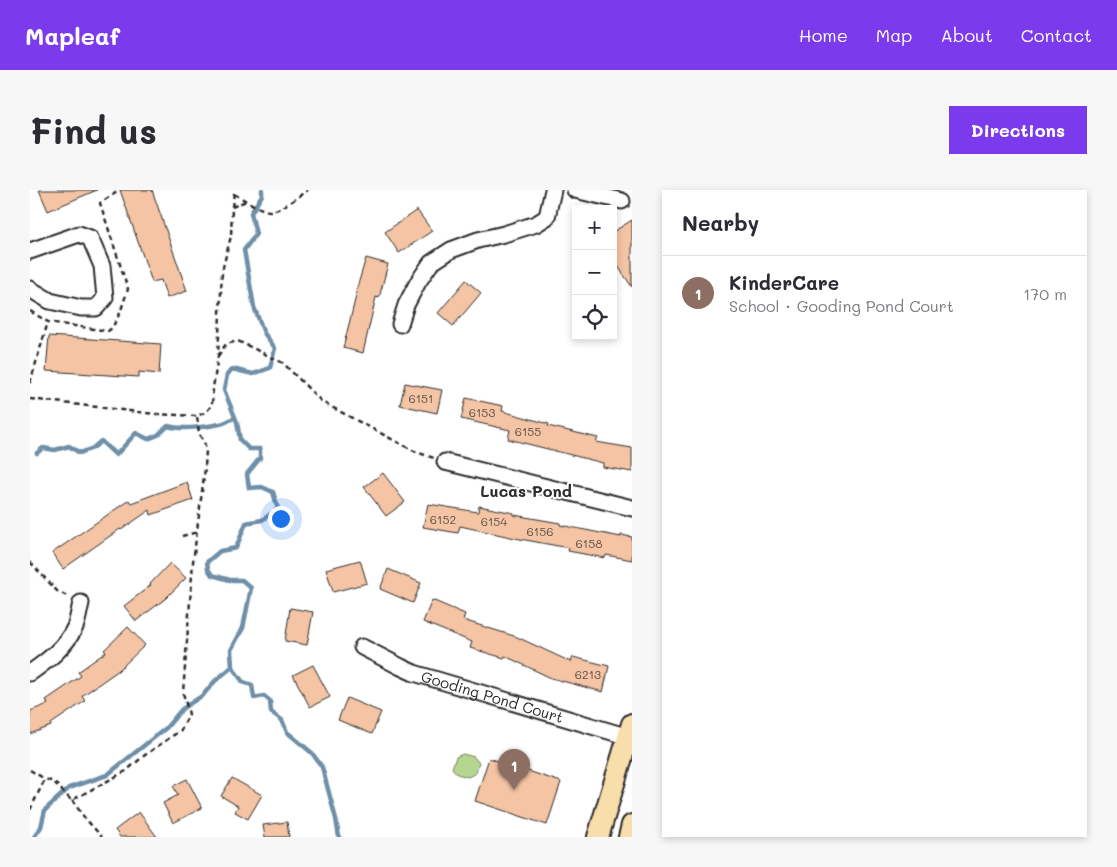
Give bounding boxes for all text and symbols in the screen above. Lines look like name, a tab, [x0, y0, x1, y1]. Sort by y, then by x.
text: Mapleaf	[25, 20, 120, 51]
text: Home	[799, 23, 848, 47]
text: Map	[876, 23, 912, 47]
text: About	[940, 23, 993, 47]
text: Contact	[1021, 23, 1092, 47]
button: Directions	[949, 106, 1087, 154]
text: Find us	[30, 107, 157, 153]
map controls	[572, 205, 617, 340]
button: +	[572, 205, 617, 250]
text: Nearby	[682, 209, 759, 236]
button: −	[572, 250, 617, 295]
text: KinderCare	[729, 270, 839, 295]
text: 1	[694, 283, 702, 304]
text: 170 m	[1023, 283, 1067, 304]
button: locate	[572, 295, 617, 340]
text: School · Gooding Pond Court	[729, 295, 954, 316]
house number: 6151	[409, 390, 433, 406]
house number: 6153	[469, 404, 495, 420]
house number: 6155	[515, 423, 541, 439]
district label: Lucas Pond	[480, 480, 572, 501]
your location	[268, 506, 294, 532]
house number: 6152	[430, 511, 456, 527]
house number: 6154	[481, 513, 507, 529]
house number: 6156	[527, 523, 553, 539]
house number: 6158	[576, 535, 602, 551]
street label: Gooding Pond Court	[419, 666, 566, 727]
house number: 6213	[575, 666, 601, 682]
pin: 1	[498, 749, 530, 790]

